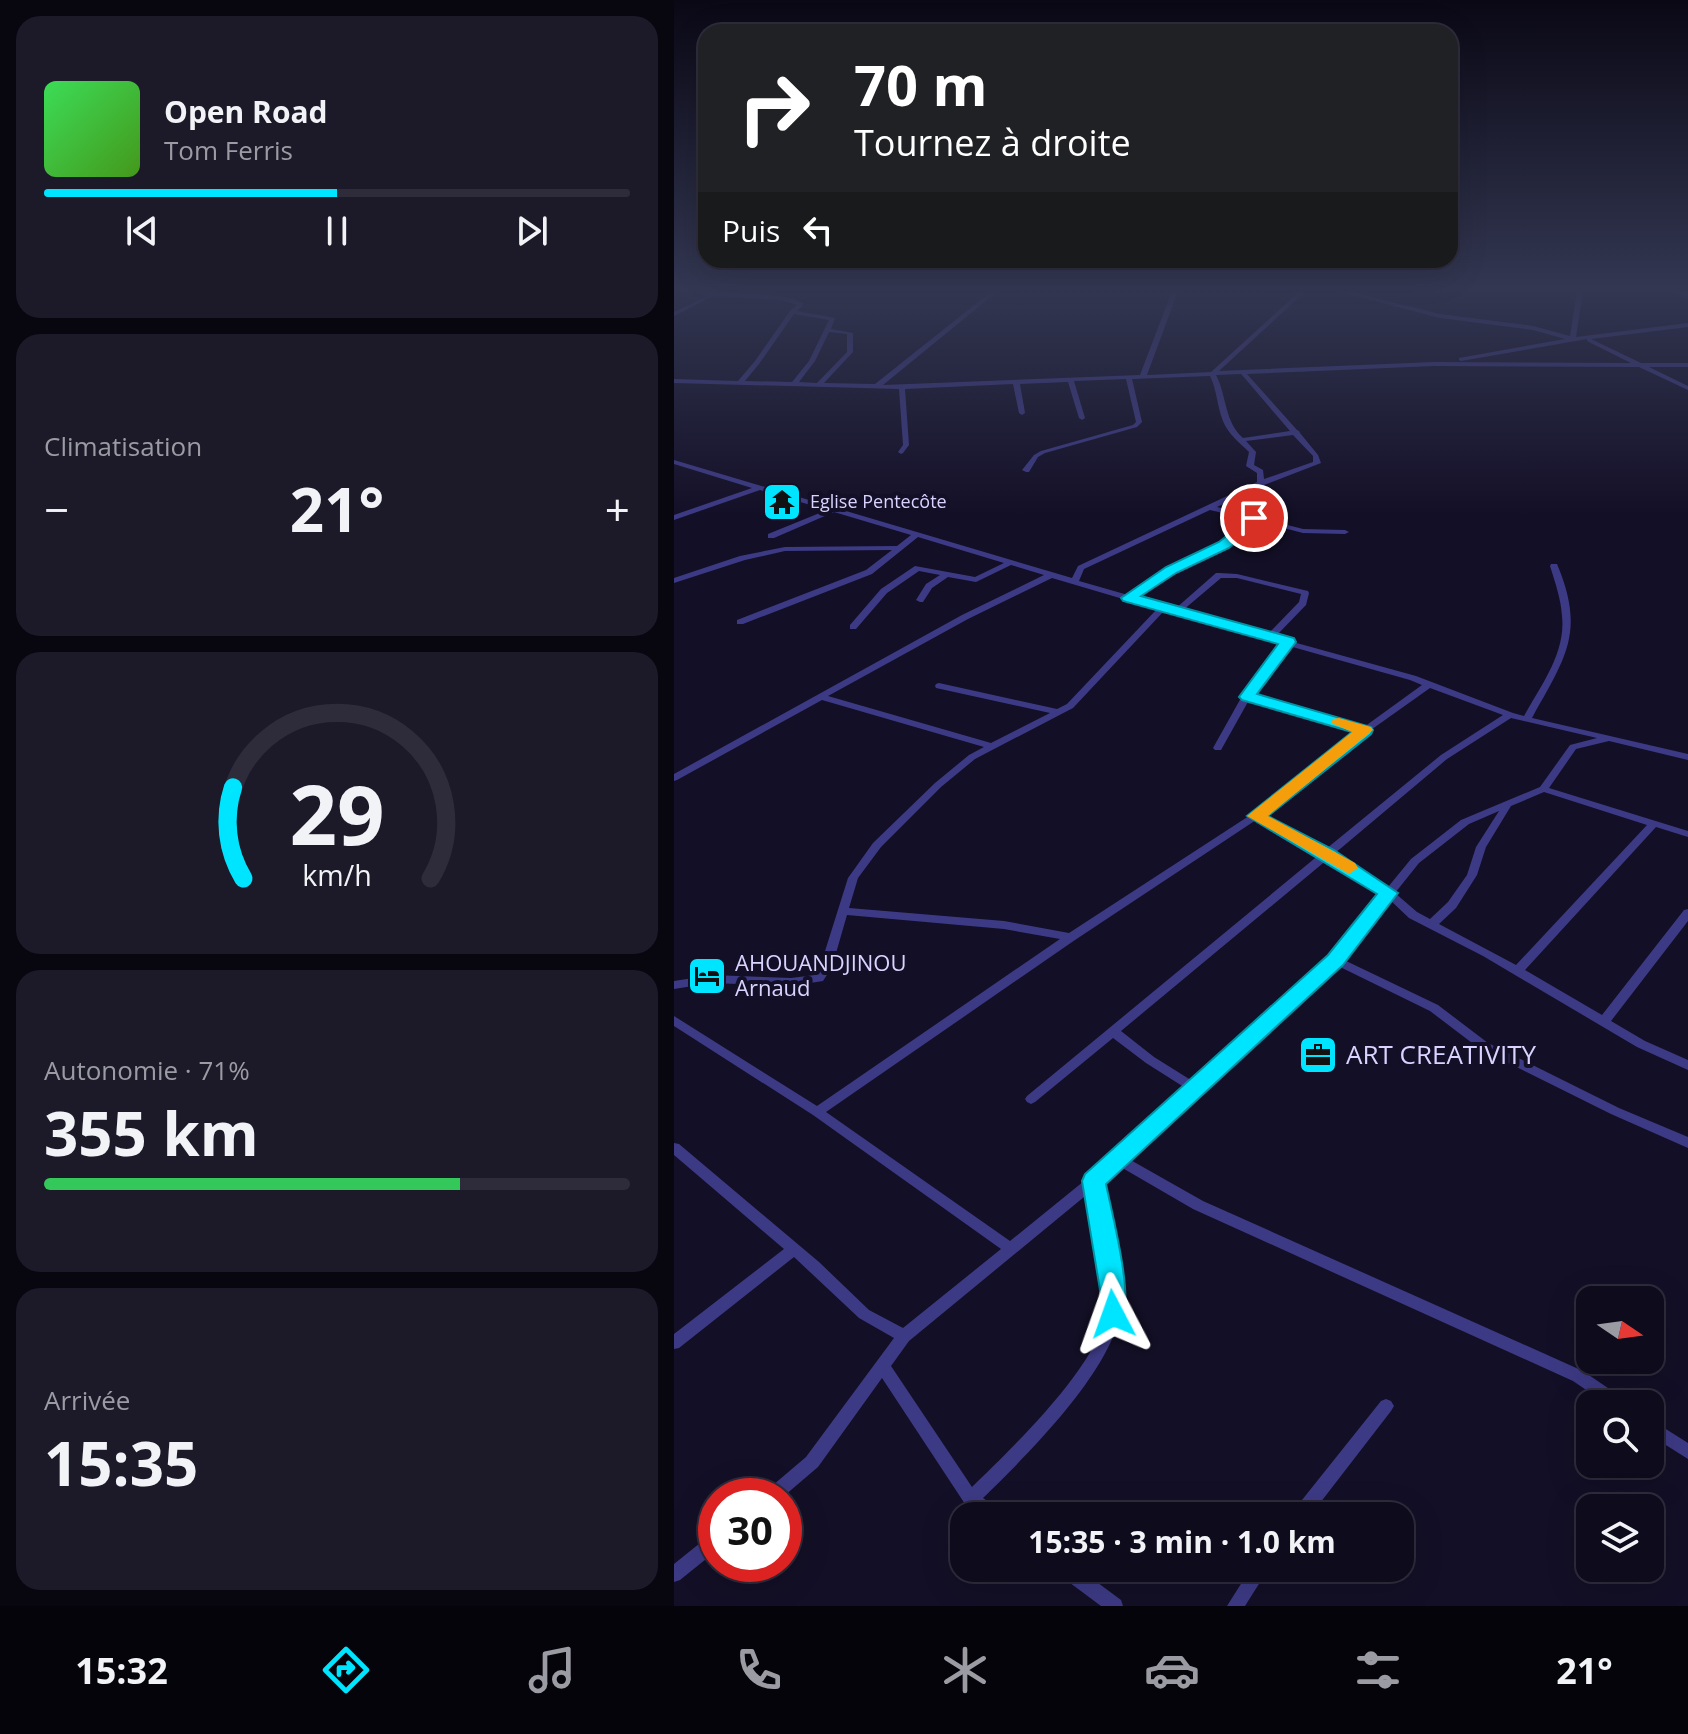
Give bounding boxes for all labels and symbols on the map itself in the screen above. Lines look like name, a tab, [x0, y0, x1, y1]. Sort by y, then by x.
temple icon: Eglise Pentecôte	[761, 481, 803, 523]
pin	[1220, 484, 1288, 552]
place label: Eglise Pentecôte	[810, 489, 947, 513]
place label: AHOUANDJINOU Arnaud	[735, 947, 907, 1002]
hotel icon: AHOUANDJINOU Arnaud	[686, 955, 728, 997]
office icon: ART CREATIVITY	[1297, 1034, 1339, 1076]
place label: ART CREATIVITY	[1346, 1036, 1537, 1072]
position arrow	[1071, 1272, 1155, 1356]
north arrow	[1576, 1286, 1664, 1374]
speed limit sign: 30	[698, 1478, 802, 1582]

